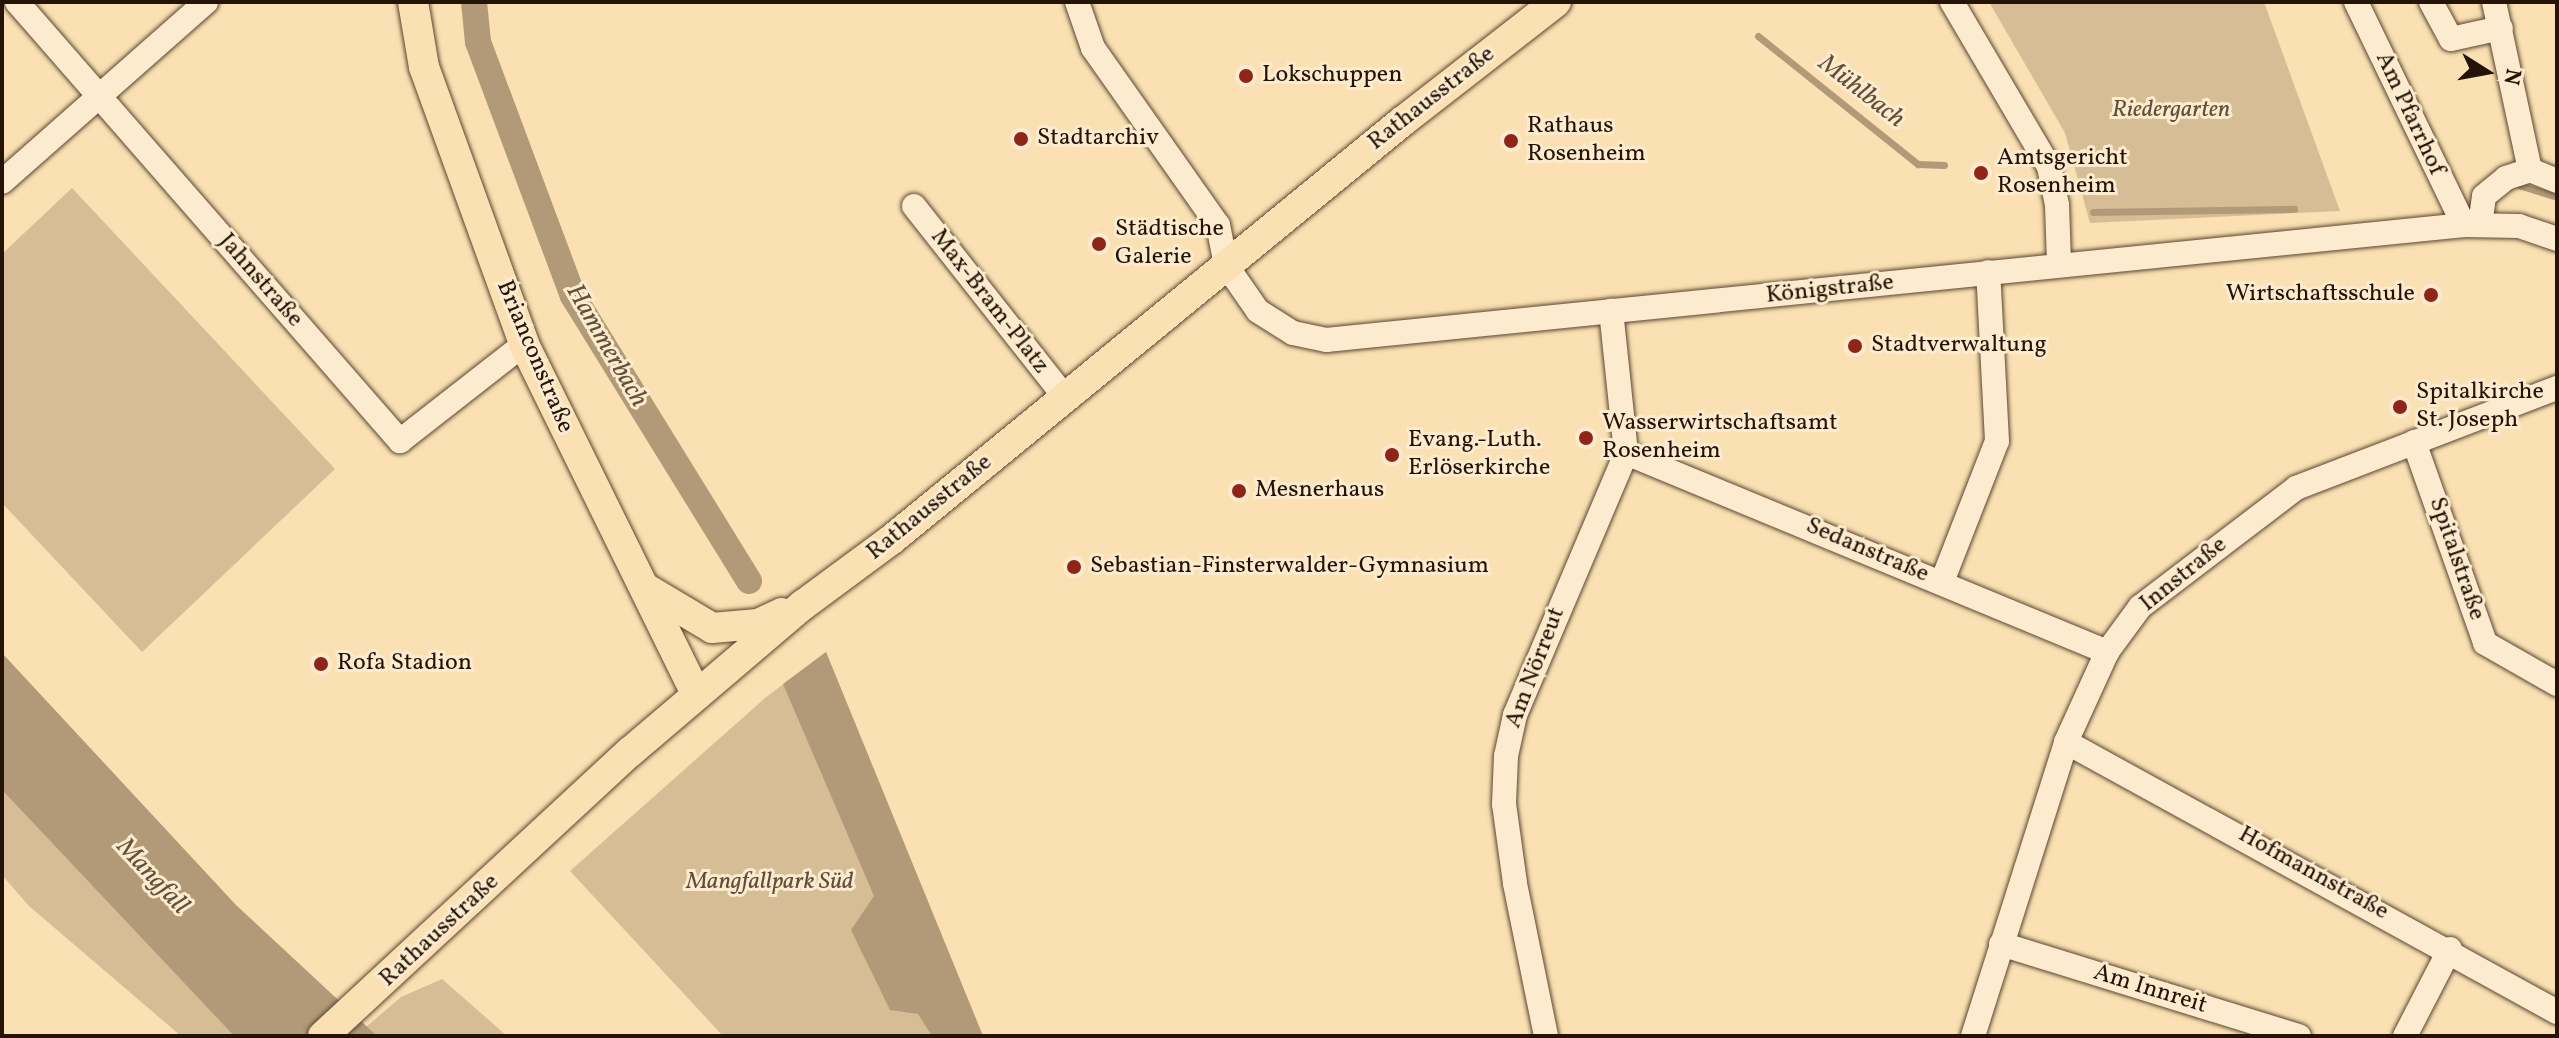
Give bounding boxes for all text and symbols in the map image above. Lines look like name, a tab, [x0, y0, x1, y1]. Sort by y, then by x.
north arrow	[2447, 32, 2527, 112]
street label: Rathausstraße	[1363, 41, 1501, 157]
street label: Am Pfarrhof	[2368, 48, 2450, 180]
water label: Mühlbach	[1812, 49, 1910, 135]
place label: Lokschuppen	[1262, 62, 1402, 90]
text: N	[2494, 66, 2528, 87]
marker: Lokschuppen	[1237, 67, 1255, 85]
park label: Riedergarten	[2112, 97, 2230, 125]
place label: Rathaus Rosenheim	[1527, 113, 1646, 169]
place label: Stadtarchiv	[1037, 125, 1159, 153]
marker: Stadtarchiv	[1012, 130, 1030, 148]
marker: Rathaus Rosenheim	[1502, 132, 1520, 150]
place label: Amtsgericht Rosenheim	[1997, 145, 2128, 201]
marker: Amtsgericht Rosenheim	[1972, 164, 1990, 182]
place label: Städtische Galerie	[1115, 216, 1224, 272]
street label: Max-Bram-Platz	[924, 224, 1054, 380]
street label: Jahnstraße	[211, 228, 309, 334]
marker: Städtische Galerie	[1090, 235, 1108, 253]
street label: Königstraße	[1765, 269, 1895, 311]
street label: Brianconstraße	[489, 276, 579, 438]
water label: Hammerbach	[558, 279, 654, 413]
place label: Wirtschaftsschule	[2226, 281, 2415, 309]
marker: Wirtschaftsschule	[2422, 286, 2440, 304]
place label: Stadtverwaltung	[1871, 332, 2047, 360]
marker: Stadtverwaltung	[1846, 337, 1864, 355]
place label: Spitalkirche St. Joseph	[2416, 379, 2544, 435]
marker: Spitalkirche St. Joseph	[2391, 398, 2409, 416]
place label: Wasserwirtschaftsamt Rosenheim	[1602, 410, 1838, 466]
place label: Evang.-Luth. Erlöserkirche	[1408, 427, 1550, 483]
marker: Wasserwirtschaftsamt Rosenheim	[1577, 429, 1595, 447]
marker: Evang.-Luth. Erlöserkirche	[1383, 446, 1401, 464]
street label: Rathausstraße	[862, 449, 998, 567]
place label: Mesnerhaus	[1255, 477, 1384, 505]
marker: Mesnerhaus	[1230, 482, 1248, 500]
street label: Spitalstraße	[2422, 494, 2490, 624]
street label: Sedanstraße	[1801, 512, 1933, 590]
street label: Innstraße	[2135, 531, 2233, 619]
place label: Sebastian-Finsterwalder-Gymnasium	[1090, 553, 1489, 581]
marker: Sebastian-Finsterwalder-Gymnasium	[1065, 558, 1083, 576]
street label: Am Nörreut	[1500, 604, 1572, 732]
place label: Rofa Stadion	[337, 650, 472, 678]
marker: Rofa Stadion	[312, 655, 330, 673]
street label: Hofmannstraße	[2233, 821, 2393, 927]
water label: Mangfall	[109, 832, 195, 922]
street label: Rathausstraße	[374, 868, 506, 994]
park label: Mangfallpark Süd	[686, 869, 854, 897]
street label: Am Innreit	[2090, 959, 2210, 1021]

